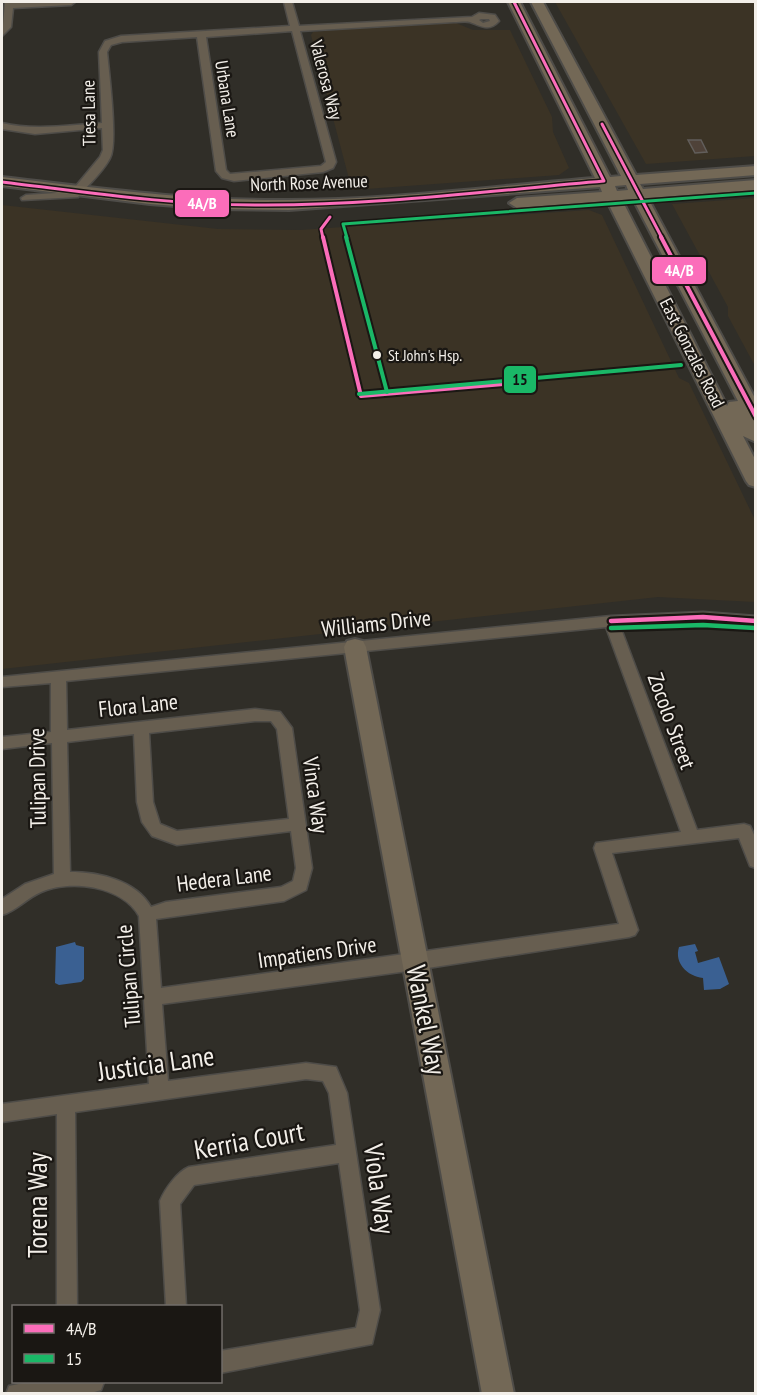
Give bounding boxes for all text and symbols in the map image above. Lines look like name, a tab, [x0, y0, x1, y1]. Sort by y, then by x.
street label: Valerosa Way	[305, 37, 348, 122]
street label: Urbana Lane	[210, 59, 245, 139]
street label: Tiesa Lane	[76, 80, 101, 146]
street label: North Rose Avenue	[250, 169, 368, 196]
line badge: 4A/B	[174, 189, 230, 218]
text: 4A/B	[187, 193, 217, 213]
line badge: 4A/B	[651, 256, 707, 285]
text: 4A/B	[664, 260, 694, 280]
street label: East Gonzales Road	[655, 294, 730, 412]
place label: St John's Hsp.	[388, 345, 462, 365]
marker: St John's Hsp.	[371, 349, 383, 361]
line badge: 15	[503, 365, 537, 394]
text: 15	[512, 369, 528, 389]
street label: Williams Drive	[320, 603, 432, 643]
street label: Zocolo Street	[642, 669, 702, 773]
street label: Flora Lane	[97, 687, 179, 723]
street label: Tulipan Drive	[22, 728, 52, 828]
street label: Vinca Way	[297, 754, 335, 836]
street label: Hedera Lane	[175, 858, 273, 898]
street label: Tulipan Circle	[110, 923, 146, 1029]
street label: Impatiens Drive	[256, 930, 378, 974]
street label: Wankel Way	[400, 962, 454, 1078]
street label: Justicia Lane	[94, 1038, 216, 1088]
street label: Kerria Court	[191, 1114, 307, 1166]
street label: Viola Way	[357, 1141, 403, 1237]
street label: Torena Way	[20, 1151, 54, 1258]
legend	[12, 1305, 222, 1383]
text: 4A/B	[66, 1317, 96, 1340]
text: 15	[66, 1347, 82, 1370]

